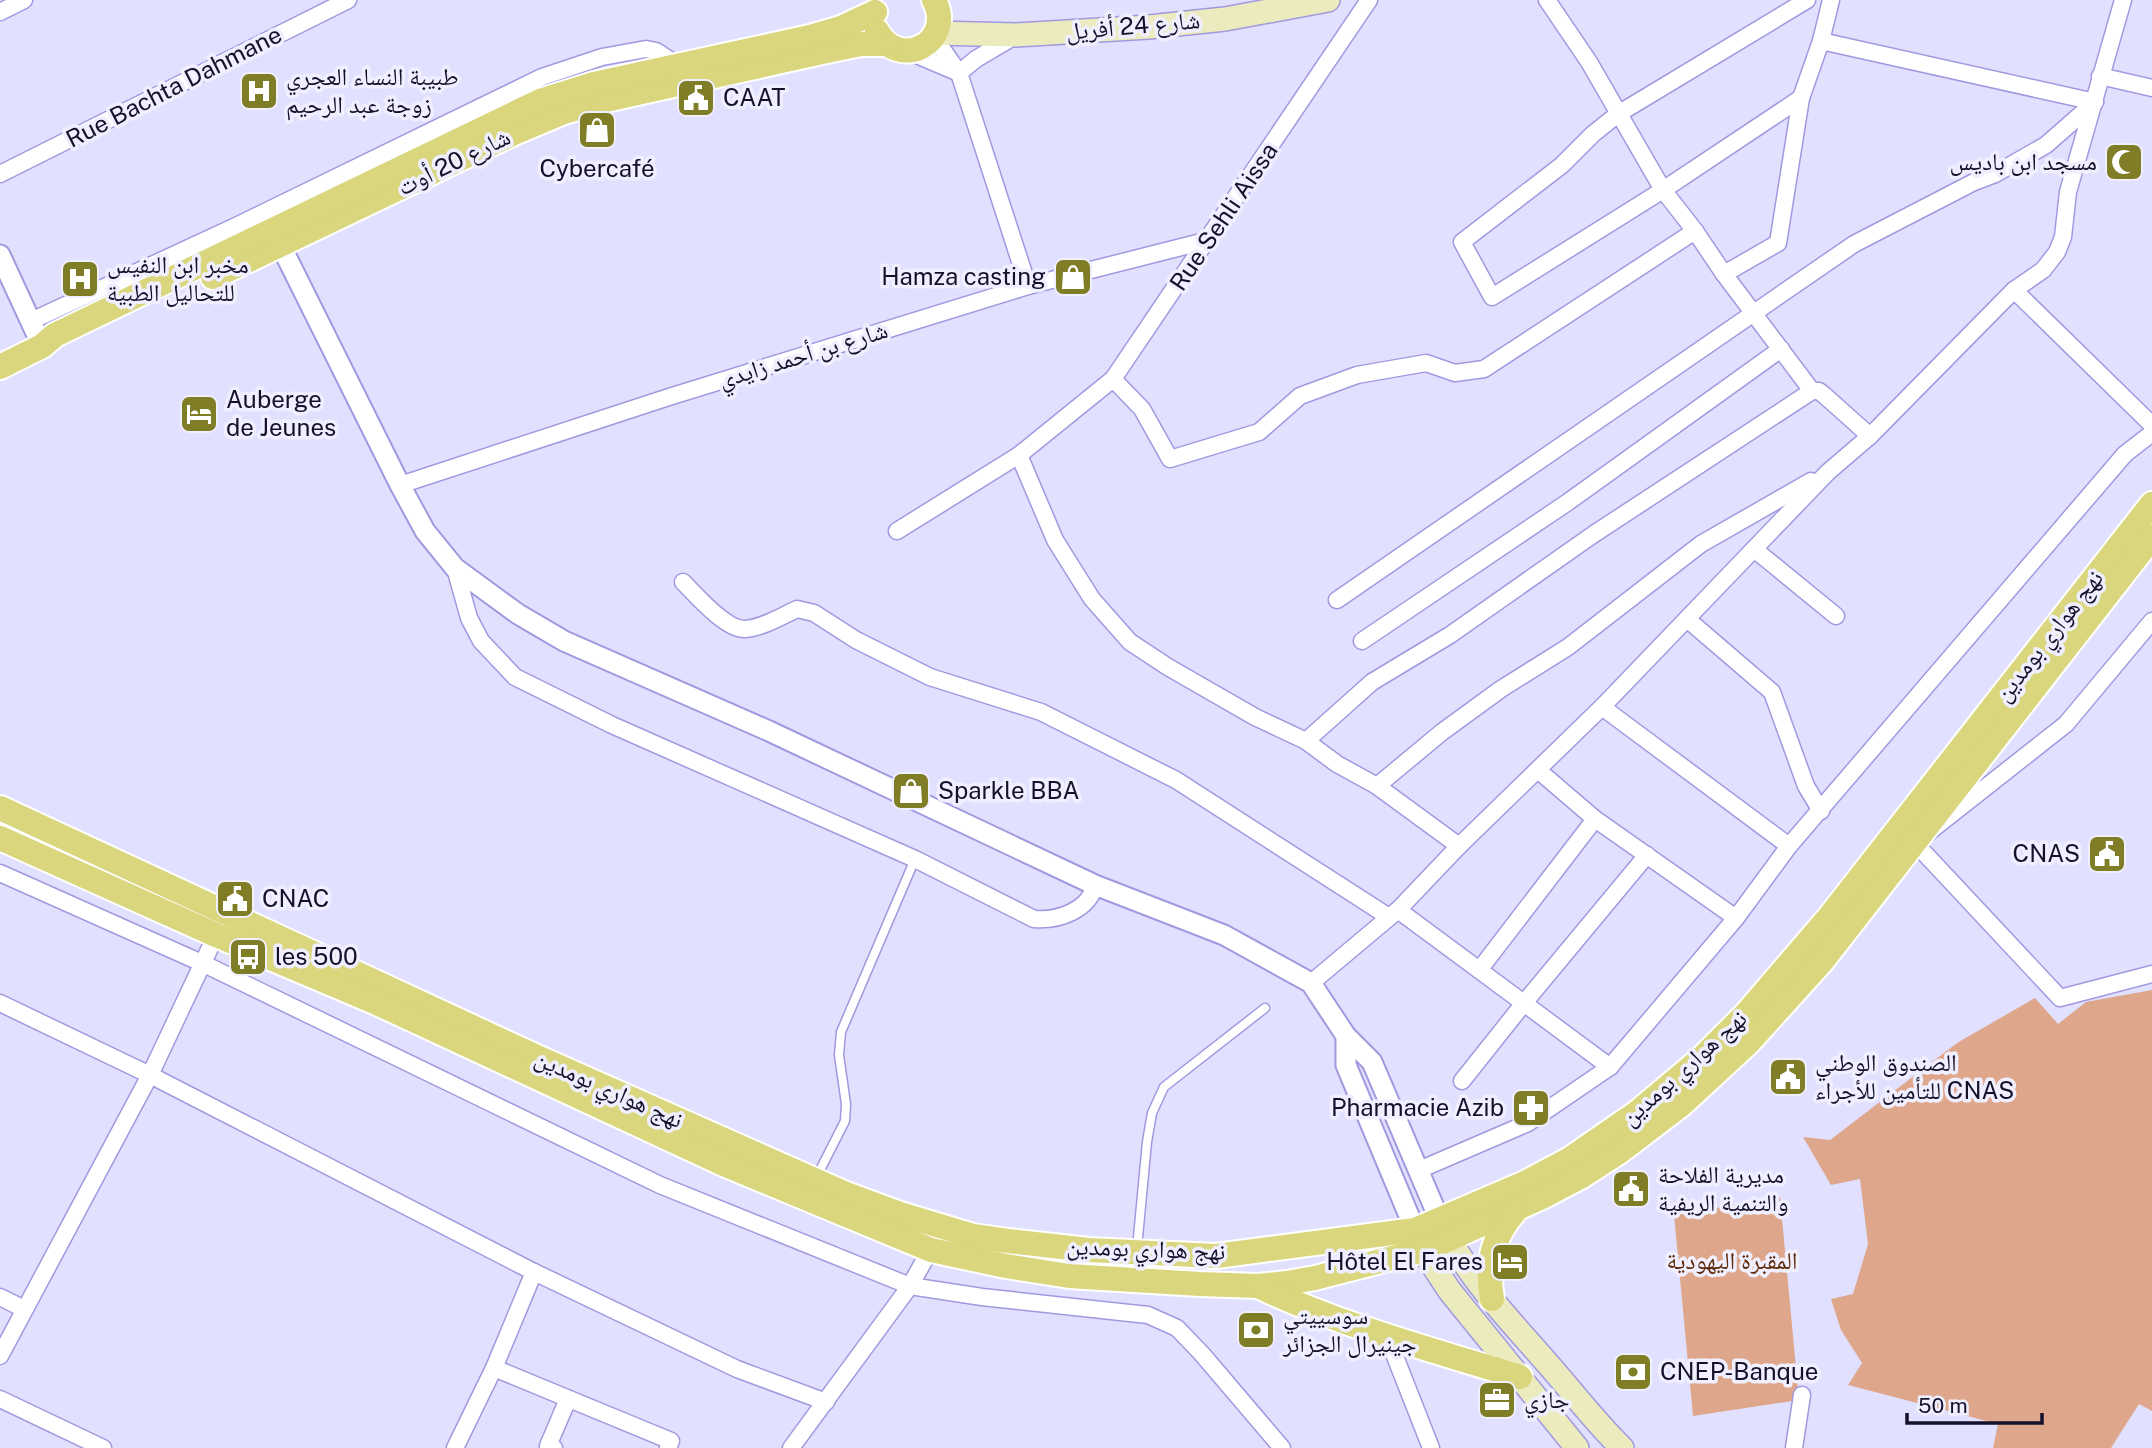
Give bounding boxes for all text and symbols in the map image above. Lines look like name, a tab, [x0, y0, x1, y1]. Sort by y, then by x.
street label: شارع 24 أفريل	[1065, 5, 1201, 47]
street label: Rue Bachta Dahmane	[61, 20, 286, 153]
place label: طبيبة النساء العجري زوجة عبد الرحيم	[286, 62, 459, 121]
hospital icon: طبيبة النساء العجري زوجة عبد الرحيم	[238, 70, 280, 112]
public building icon: CAAT	[675, 77, 717, 119]
place label: CAAT	[723, 83, 786, 111]
shop icon: Cybercafé	[576, 109, 618, 151]
street label: شارع 20 أوت	[393, 122, 515, 202]
street label: Rue Sehli Aissa	[1163, 137, 1283, 296]
mosque icon: مسجد ابن باديس	[2103, 141, 2145, 183]
place label: مسجد ابن باديس	[1950, 147, 2097, 176]
place label: Cybercafé	[539, 154, 655, 182]
place label: مخبر ابن النفيس للتحاليل الطبية	[107, 250, 249, 307]
shop icon: Hamza casting	[1052, 256, 1094, 298]
hospital icon: مخبر ابن النفيس للتحاليل الطبية	[59, 258, 101, 300]
place label: Hamza casting	[881, 262, 1046, 290]
street label: شارع بن أحمد زايدي	[715, 315, 892, 399]
place label: Auberge de Jeunes	[226, 385, 336, 441]
hotel icon: Auberge de Jeunes	[178, 393, 220, 435]
street label: نهج هواري بومدين	[1988, 564, 2113, 710]
shop icon: Sparkle BBA	[890, 770, 932, 812]
place label: Sparkle BBA	[938, 776, 1080, 804]
public building icon: CNAS	[2086, 833, 2128, 875]
place label: CNAS	[2013, 839, 2080, 867]
public building icon: CNAC	[214, 878, 256, 920]
place label: CNAC	[262, 884, 329, 912]
bus stop icon: les 500	[227, 936, 269, 978]
place label: les 500	[275, 942, 358, 970]
street label: نهج هواري بومدين	[1615, 1004, 1756, 1135]
street label: نهج هواري بومدين	[529, 1043, 688, 1139]
place label: الصندوق الوطني للتأمين للأجراء CNAS	[1815, 1048, 2014, 1105]
public building icon: الصندوق الوطني للتأمين للأجراء CNAS	[1767, 1056, 1809, 1098]
pharmacy icon: Pharmacie Azib	[1510, 1087, 1552, 1129]
place label: Pharmacie Azib	[1331, 1093, 1504, 1121]
place label: مديرية الفلاحة والتنمية الريفية	[1658, 1160, 1788, 1216]
public building icon: مديرية الفلاحة والتنمية الريفية	[1610, 1168, 1652, 1210]
street label: نهج هواري بومدين	[1066, 1231, 1226, 1271]
hotel icon: Hôtel El Fares	[1489, 1241, 1531, 1283]
park label: المقبرة اليهودية	[1666, 1246, 1798, 1275]
place label: Hôtel El Fares	[1326, 1247, 1483, 1275]
place label: سوسييتي جينيرال الجزائر	[1282, 1301, 1417, 1358]
bank icon: سوسييتي جينيرال الجزائر	[1235, 1309, 1277, 1351]
bank icon: CNEP-Banque	[1612, 1351, 1654, 1393]
place label: CNEP-Banque	[1660, 1357, 1818, 1385]
office icon: جازي	[1476, 1379, 1518, 1421]
scale bar	[1907, 1382, 2042, 1426]
place label: جازي	[1524, 1385, 1569, 1419]
text: 50 m	[1918, 1393, 1968, 1418]

